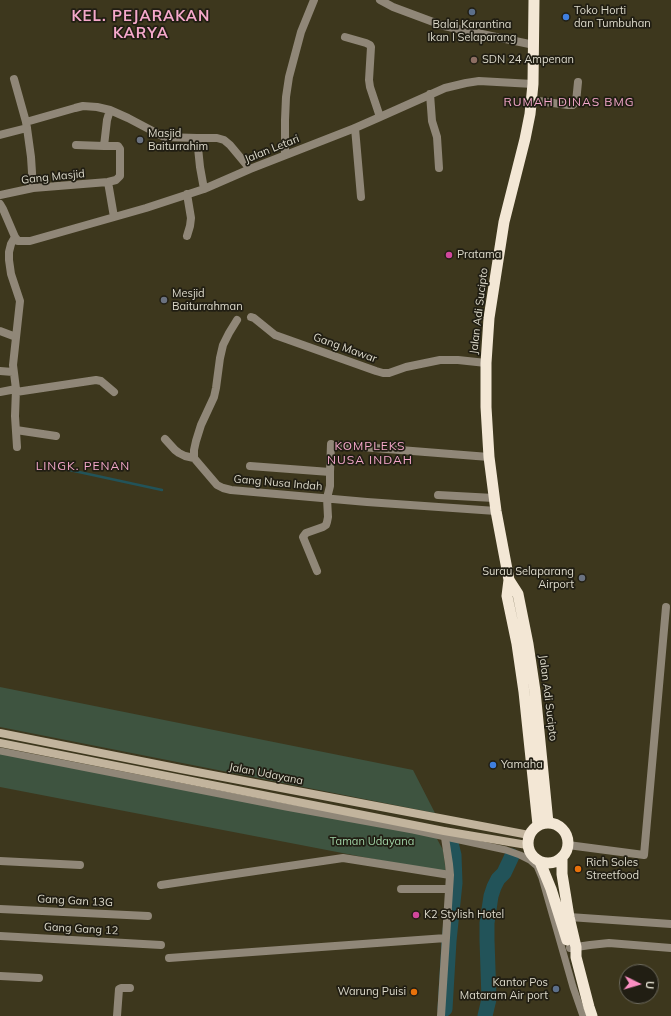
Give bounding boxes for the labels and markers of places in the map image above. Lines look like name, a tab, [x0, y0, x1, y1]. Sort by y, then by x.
place label: Toko Horti dan Tumbuhan	[574, 4, 651, 30]
marker: Balai Karantina Ikan I Selaparang	[467, 7, 477, 17]
marker: Toko Horti dan Tumbuhan	[561, 12, 571, 22]
place label: Balai Karantina Ikan I Selaparang	[428, 18, 516, 44]
place label: SDN 24 Ampenan	[482, 53, 574, 67]
marker: SDN 24 Ampenan	[469, 55, 479, 65]
place label: Masjid Baiturrahim	[148, 127, 208, 153]
marker: Masjid Baiturrahim	[135, 135, 145, 145]
place label: Pratama	[457, 248, 501, 262]
marker: Pratama	[444, 250, 454, 260]
place label: Mesjid Baiturrahman	[172, 287, 243, 313]
marker: Mesjid Baiturrahman	[159, 295, 169, 305]
place label: Surau Selaparang Airport	[482, 565, 574, 591]
marker: Surau Selaparang Airport	[577, 573, 587, 583]
place label: Yamaha	[501, 758, 543, 772]
marker: Yamaha	[488, 760, 498, 770]
place label: Rich Soles Streetfood	[586, 856, 639, 882]
marker: Rich Soles Streetfood	[573, 864, 583, 874]
place label: K2 Stylish Hotel	[424, 908, 504, 922]
marker: K2 Stylish Hotel	[411, 910, 421, 920]
place label: Kantor Pos Mataram Air port	[460, 976, 548, 1002]
marker: Kantor Pos Mataram Air port	[551, 984, 561, 994]
place label: Warung Puisi	[337, 985, 406, 999]
marker: Warung Puisi	[409, 987, 419, 997]

